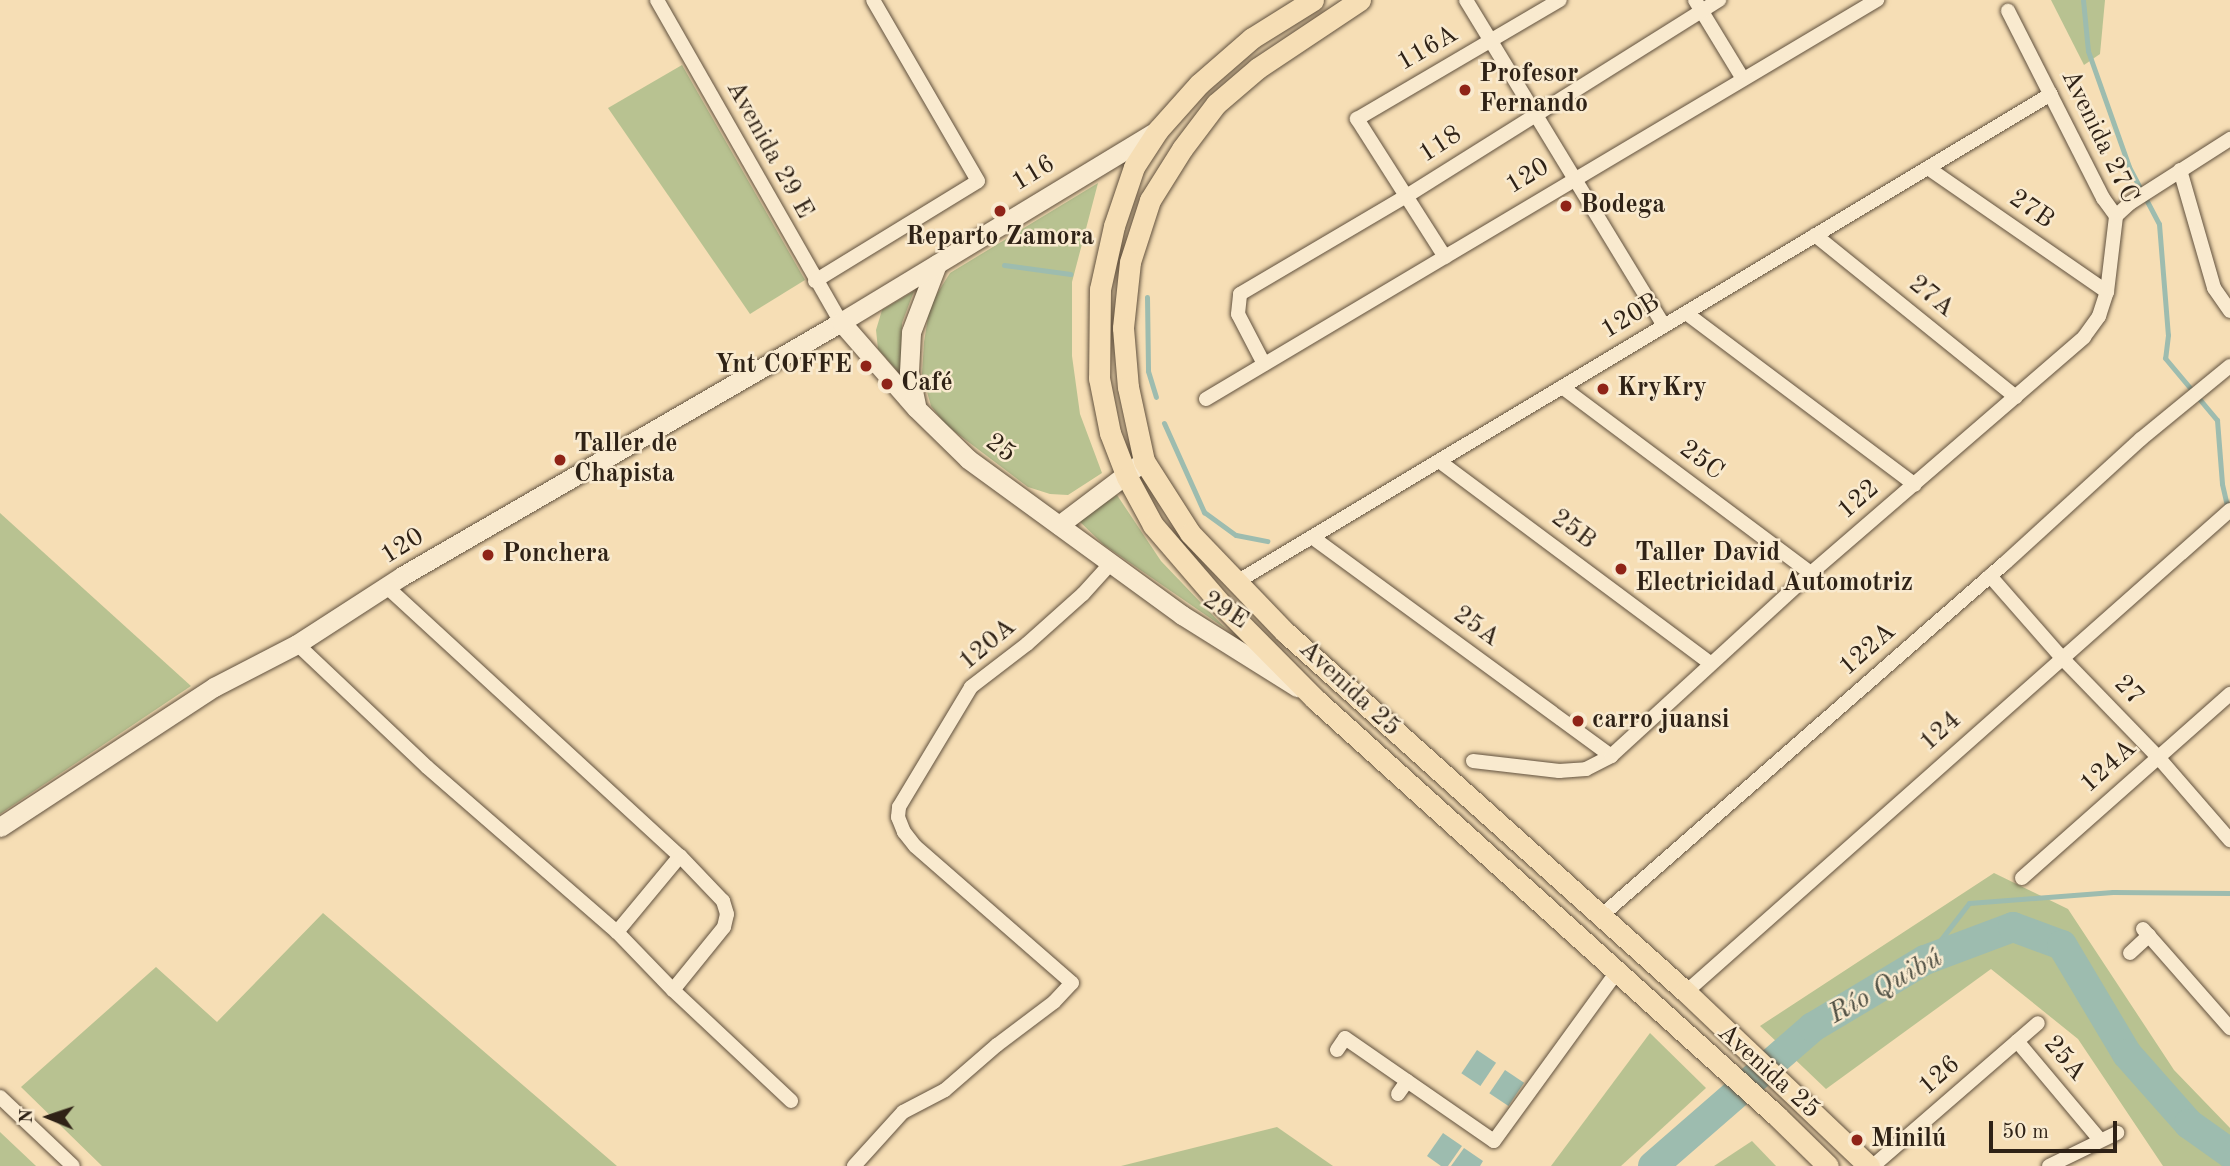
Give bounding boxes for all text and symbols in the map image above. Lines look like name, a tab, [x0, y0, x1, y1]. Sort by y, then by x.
street label: 116A	[1392, 19, 1464, 79]
place label: Profesor Fernando	[1479, 59, 1588, 120]
street label: Avenida 27C	[2053, 65, 2145, 209]
street label: Avenida 29 E	[718, 76, 820, 224]
marker: Profesor Fernando	[1457, 82, 1473, 98]
street label: 118	[1414, 120, 1468, 170]
street label: 116	[1007, 149, 1061, 199]
street label: 120	[1501, 152, 1555, 202]
street label: 27B	[2002, 183, 2060, 237]
place label: Bodega	[1580, 190, 1665, 222]
marker: Bodega	[1558, 198, 1574, 214]
marker: Reparto Zamora	[992, 203, 1008, 219]
place label: Reparto Zamora	[906, 222, 1094, 254]
street label: 27A	[1902, 269, 1960, 325]
street label: 120B	[1596, 287, 1666, 347]
place label: Ynt COFFE	[715, 350, 852, 382]
marker: Ynt COFFE	[858, 358, 874, 374]
place label: Café	[901, 368, 953, 400]
place label: KryKry	[1617, 373, 1707, 405]
marker: Café	[879, 376, 895, 392]
marker: KryKry	[1595, 381, 1611, 397]
street label: 25	[979, 427, 1021, 471]
place label: Taller de Chapista	[574, 429, 678, 490]
street label: 25C	[1673, 434, 1729, 488]
marker: Taller de Chapista	[552, 452, 568, 468]
street label: 122	[1832, 473, 1886, 527]
street label: 25B	[1544, 503, 1602, 557]
street label: 120	[376, 522, 430, 572]
place label: Taller David Electricidad Automotriz	[1635, 538, 1913, 600]
place label: Ponchera	[502, 539, 610, 571]
marker: Ponchera	[480, 547, 496, 563]
marker: Taller David Electricidad Automotriz	[1613, 561, 1629, 577]
street label: 29E	[1196, 585, 1254, 637]
street label: 25A	[1447, 600, 1505, 654]
street label: 120A	[953, 612, 1023, 678]
street label: 122A	[1833, 617, 1903, 683]
street label: Avenida 25	[1292, 634, 1406, 744]
street label: 27	[2106, 669, 2150, 713]
place label: carro juansi	[1592, 705, 1729, 737]
street label: 124	[1914, 705, 1968, 759]
marker: carro juansi	[1570, 713, 1586, 729]
street label: 124A	[2074, 734, 2144, 800]
water label: Río Quibú	[1823, 942, 1949, 1032]
street label: Avenida 25	[1710, 1018, 1826, 1126]
street label: 25A	[2036, 1030, 2092, 1088]
street label: 126	[1913, 1049, 1967, 1103]
north arrow	[14, 1082, 84, 1152]
scale bar	[1992, 1106, 2120, 1150]
text: N	[18, 1109, 37, 1124]
text: 50 m	[2002, 1122, 2049, 1143]
place label: Minilú	[1871, 1124, 1946, 1156]
marker: Minilú	[1849, 1132, 1865, 1148]

